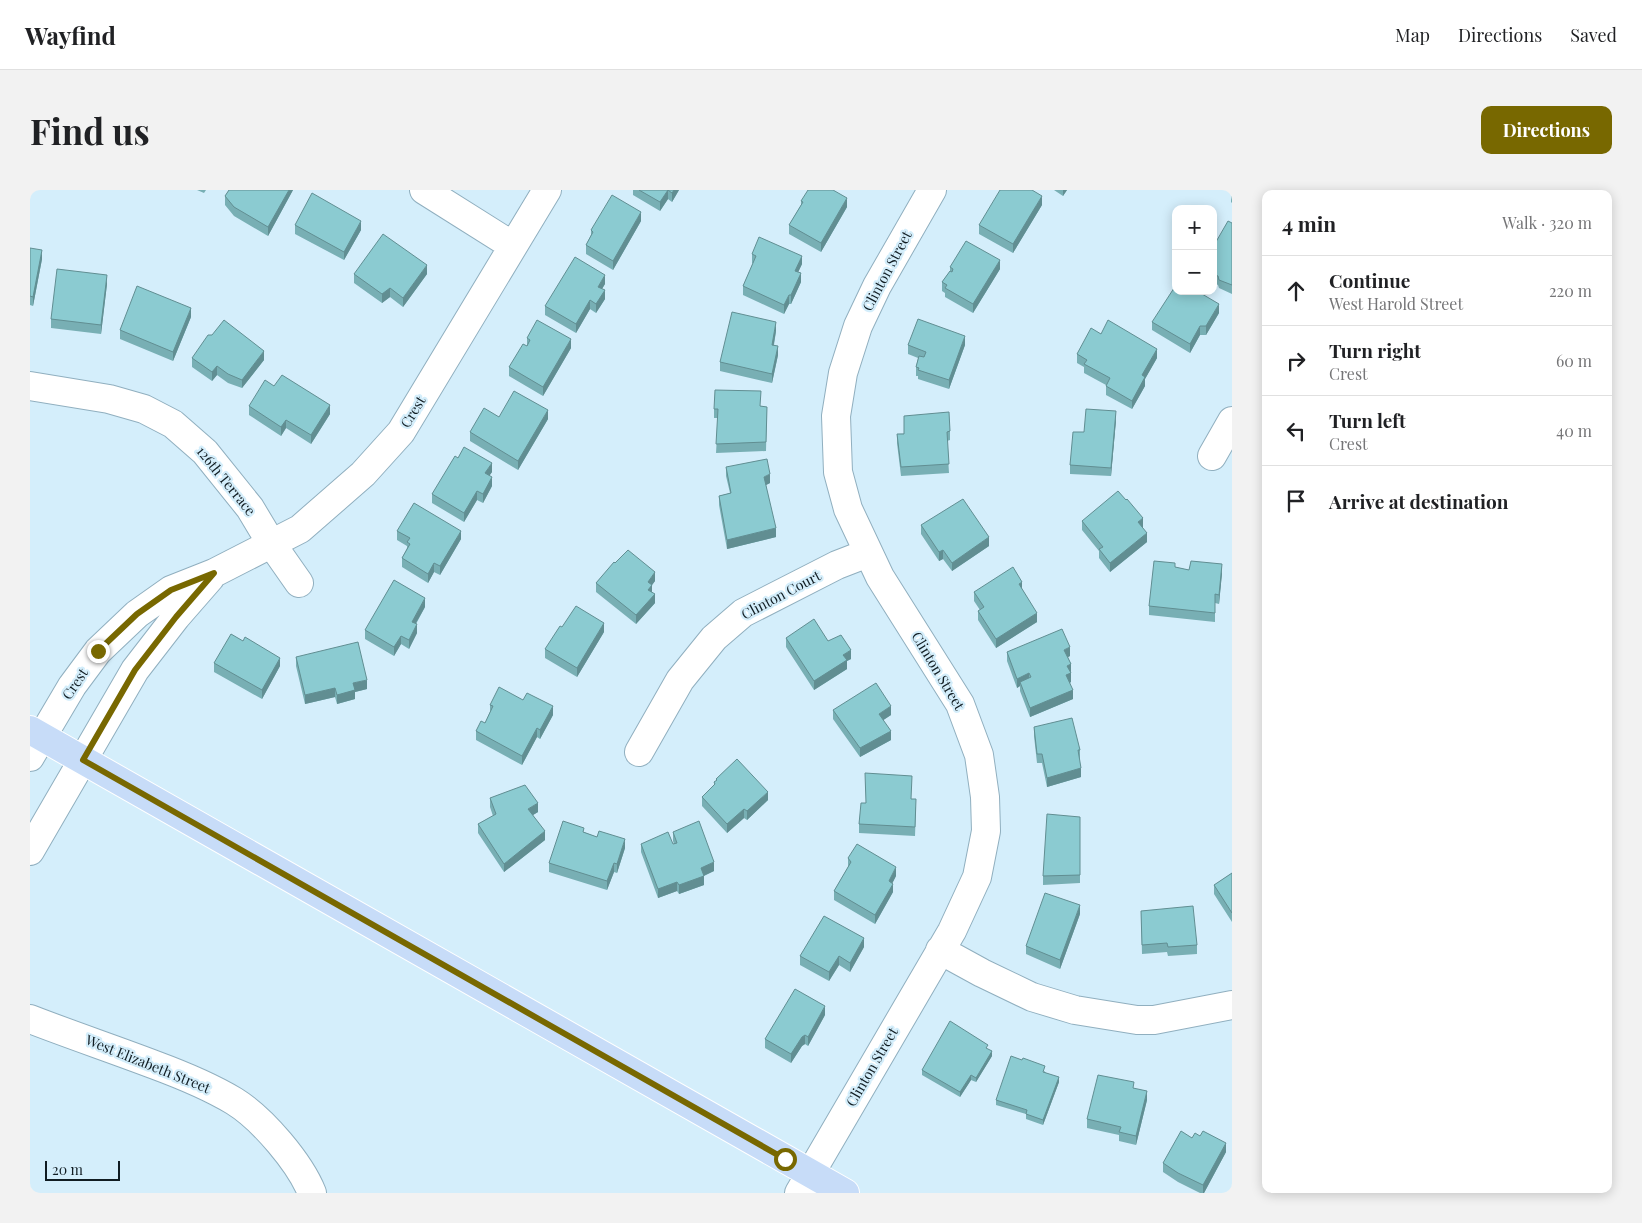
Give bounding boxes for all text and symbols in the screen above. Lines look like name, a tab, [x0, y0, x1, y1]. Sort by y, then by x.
text: Wayfind	[25, 19, 116, 51]
text: Map	[1395, 23, 1430, 47]
text: Directions	[1458, 23, 1542, 47]
text: Saved	[1570, 23, 1617, 47]
button: Directions	[1481, 106, 1612, 154]
text: Find us	[30, 107, 150, 154]
map controls	[1172, 205, 1217, 295]
button: +	[1172, 205, 1217, 250]
text: 4 min	[1282, 209, 1336, 237]
text: Walk · 320 m	[1502, 212, 1592, 233]
street label: Clinton Street	[857, 226, 916, 314]
button: −	[1172, 250, 1217, 295]
text: Continue	[1329, 267, 1410, 293]
icon: ahead	[1282, 277, 1310, 305]
text: 220 m	[1549, 280, 1592, 301]
text: West Harold Street	[1329, 293, 1463, 314]
text: Turn right	[1329, 337, 1421, 363]
icon: right	[1282, 347, 1310, 375]
text: 60 m	[1556, 350, 1592, 371]
text: Crest	[1329, 363, 1368, 384]
street label: Crest	[396, 391, 430, 431]
text: Turn left	[1329, 407, 1406, 433]
icon: left	[1282, 417, 1310, 445]
text: 40 m	[1556, 420, 1592, 441]
text: Crest	[1329, 433, 1368, 454]
street label: 126th Terrace	[193, 442, 260, 519]
icon: arrive	[1282, 487, 1310, 515]
text: Arrive at destination	[1329, 488, 1509, 514]
street label: Clinton Court	[738, 565, 825, 623]
street label: Clinton Street	[908, 628, 970, 714]
route end	[87, 640, 110, 663]
street label: Crest	[57, 664, 93, 703]
street label: Clinton Street	[841, 1023, 902, 1110]
street label: West Elizabeth Street	[82, 1029, 214, 1098]
route start	[774, 1148, 797, 1171]
scale bar	[45, 1158, 120, 1181]
text: 20 m	[52, 1160, 83, 1179]

